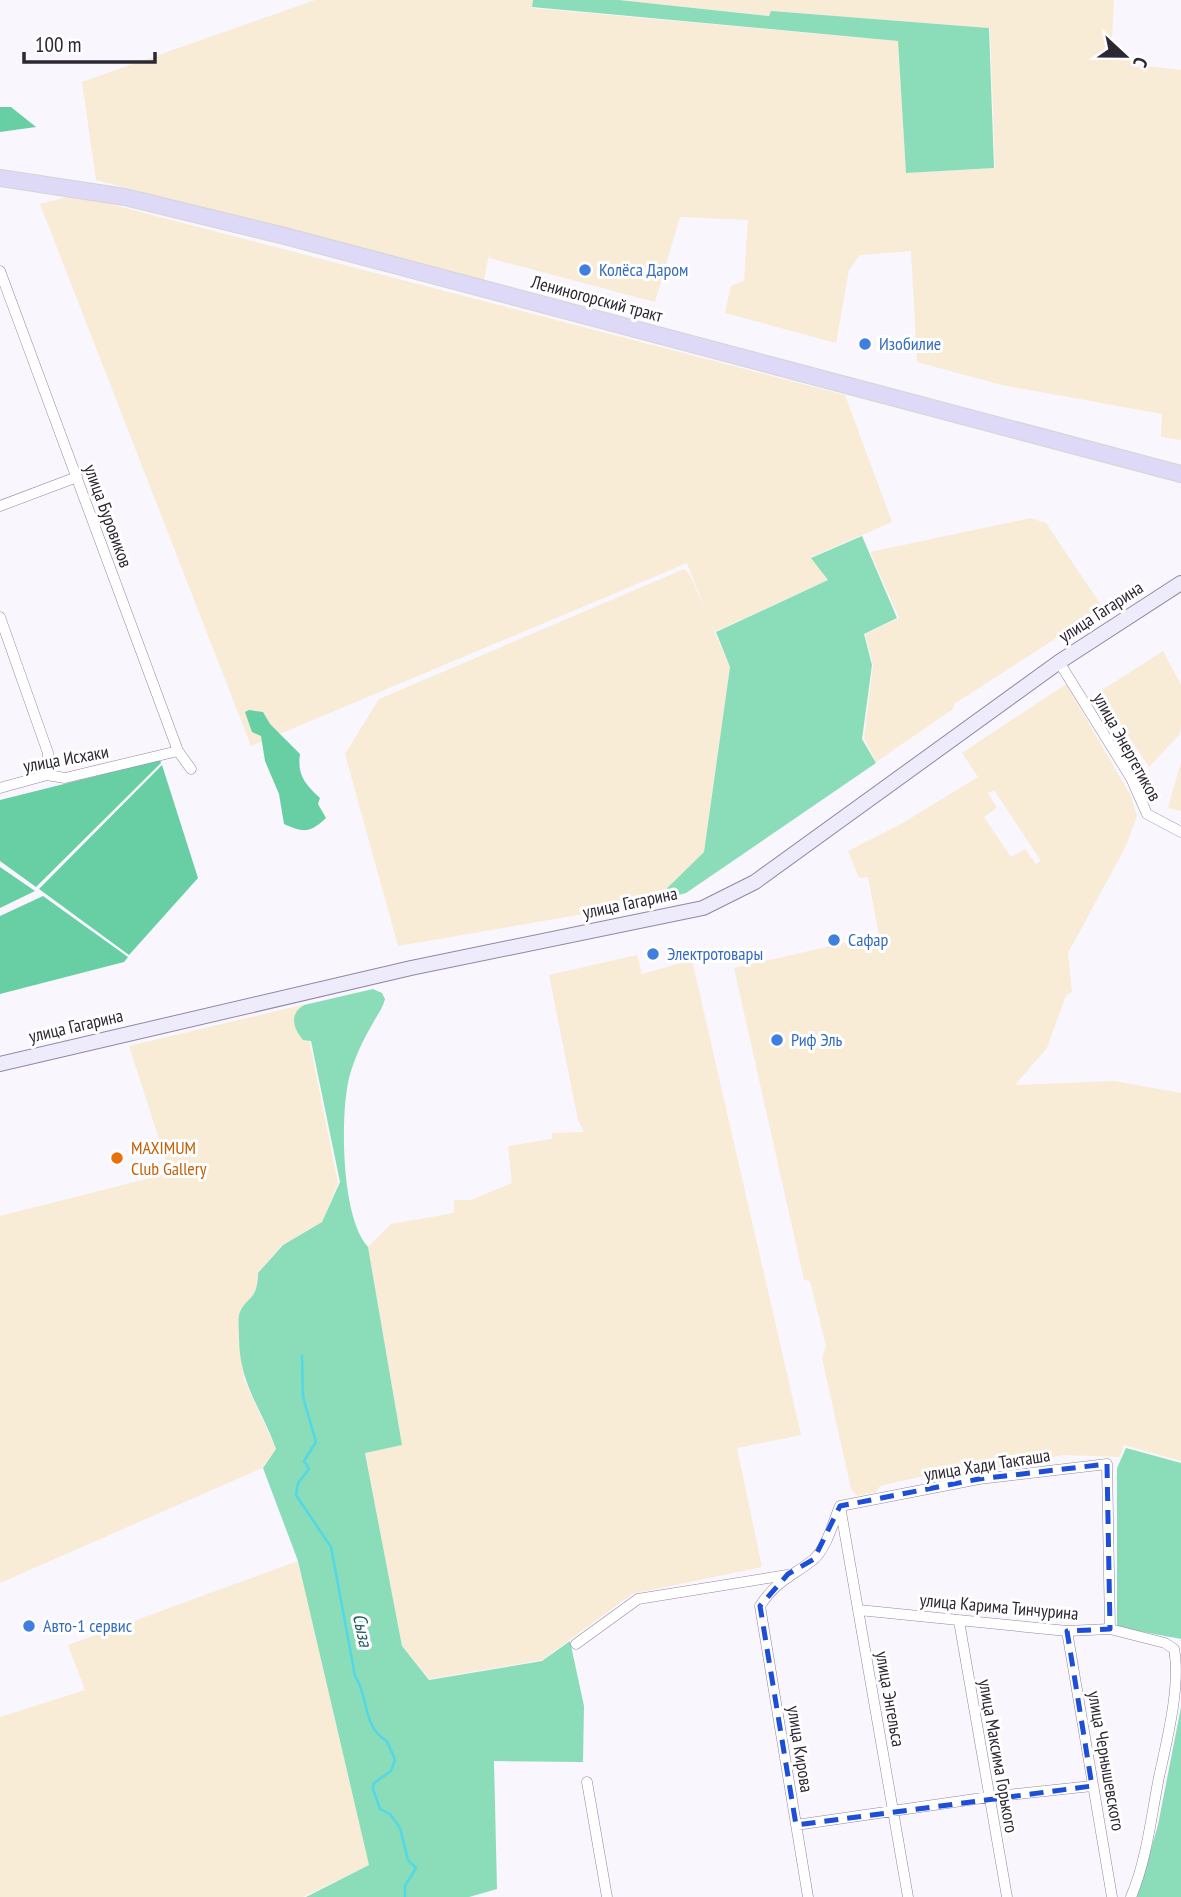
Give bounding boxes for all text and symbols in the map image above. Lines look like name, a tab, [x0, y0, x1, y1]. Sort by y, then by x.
scale bar	[24, 21, 156, 65]
north arrow	[1090, 21, 1160, 91]
text: 100 m	[35, 31, 81, 58]
text: С	[1128, 54, 1154, 71]
place label: Колёса Даром	[599, 258, 688, 281]
marker: Колёса Даром	[577, 262, 593, 278]
street label: Лениногорский тракт	[528, 270, 666, 327]
place label: Изобилие	[879, 332, 941, 355]
marker: Изобилие	[857, 336, 873, 352]
street label: улица Буровиков	[79, 461, 138, 571]
street label: улица Гагарина	[1054, 576, 1147, 647]
street label: улица Энергетиков	[1088, 689, 1167, 805]
street label: улица Исхаки	[21, 740, 110, 777]
street label: улица Гагарина	[581, 881, 679, 924]
place label: Сафар	[848, 928, 889, 951]
marker: Сафар	[826, 932, 842, 948]
place label: Электротовары	[667, 942, 763, 965]
marker: Электротовары	[645, 946, 661, 962]
street label: улица Гагарина	[27, 1004, 125, 1048]
place label: Риф Эль	[791, 1028, 843, 1051]
marker: Риф Эль	[769, 1032, 785, 1048]
place label: MAXIMUM Club Gallery	[131, 1136, 207, 1180]
marker: MAXIMUM Club Gallery	[109, 1150, 125, 1166]
street label: улица Хади Такташа	[922, 1443, 1052, 1486]
street label: улица Карима Тинчурина	[919, 1588, 1079, 1625]
water label: Сыза	[348, 1611, 378, 1650]
place label: Авто-1 сервис	[43, 1614, 133, 1637]
marker: Авто-1 сервис	[21, 1618, 37, 1634]
street label: улица Энгельса	[871, 1649, 910, 1749]
street label: улица Максима Горького	[974, 1677, 1023, 1835]
street label: улица Чернышевского	[1083, 1689, 1130, 1833]
street label: улица Кирова	[782, 1704, 819, 1794]

